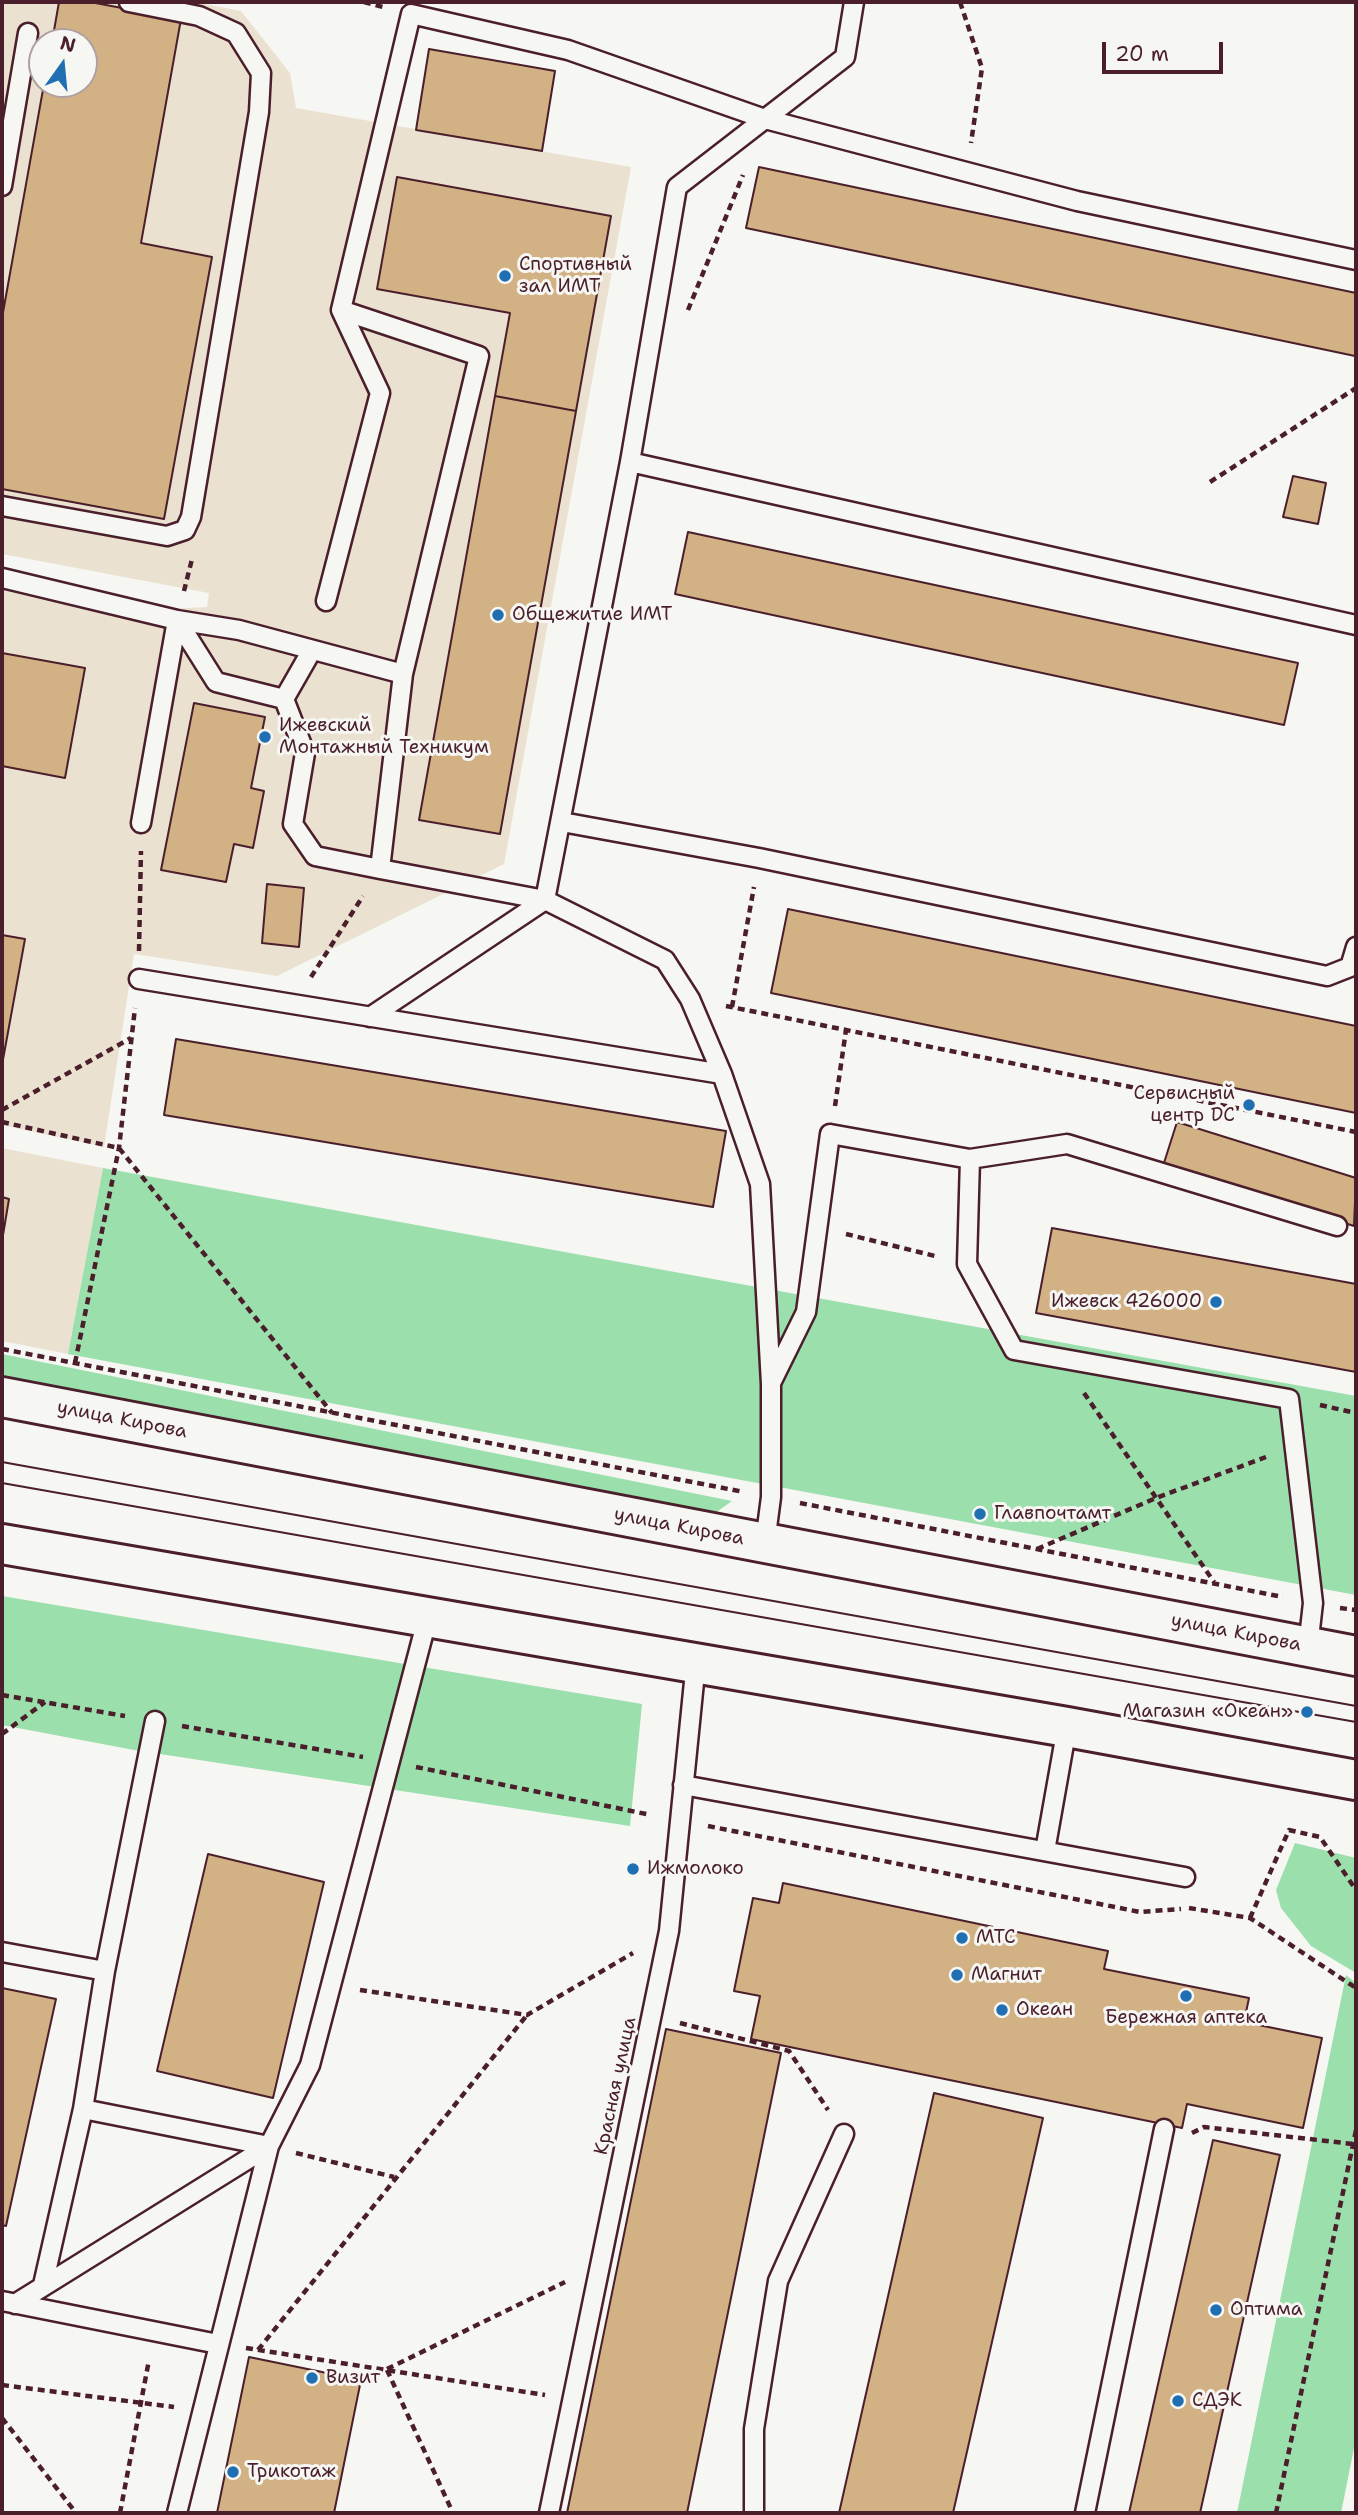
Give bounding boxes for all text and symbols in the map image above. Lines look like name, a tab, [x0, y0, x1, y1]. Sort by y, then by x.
north arrow	[28, 28, 98, 98]
scale bar	[1106, 28, 1227, 72]
text: N	[58, 30, 79, 58]
text: 20 m	[1115, 40, 1169, 68]
place label: Спортивный зал ИМТ	[519, 254, 632, 298]
marker: Спортивный зал ИМТ	[497, 268, 513, 284]
place label: Общежитие ИМТ	[512, 604, 672, 626]
marker: Общежитие ИМТ	[490, 607, 506, 623]
place label: Ижевский Монтажный Техникум	[279, 715, 489, 759]
marker: Ижевский Монтажный Техникум	[257, 729, 273, 745]
place label: Сервисный центр DC	[1133, 1083, 1235, 1127]
marker: Сервисный центр DC	[1241, 1097, 1257, 1113]
place label: Ижевск 426000	[1051, 1291, 1202, 1313]
marker: Ижевск 426000	[1208, 1294, 1224, 1310]
street label: улица Кирова	[55, 1396, 189, 1444]
street label: улица Кирова	[612, 1503, 746, 1551]
place label: Главпочтамт	[994, 1503, 1111, 1525]
marker: Главпочтамт	[972, 1506, 988, 1522]
street label: улица Кирова	[1169, 1609, 1303, 1657]
place label: Магазин «Океан»	[1123, 1701, 1293, 1723]
marker: Магазин «Океан»	[1299, 1704, 1315, 1720]
place label: Ижмолоко	[647, 1858, 744, 1880]
marker: Ижмолоко	[625, 1861, 641, 1877]
place label: МТС	[976, 1927, 1016, 1949]
marker: МТС	[954, 1930, 970, 1946]
place label: Магнит	[971, 1964, 1042, 1986]
marker: Магнит	[949, 1967, 965, 1983]
marker: Бережная аптека	[1178, 1988, 1194, 2004]
place label: Океан	[1016, 1999, 1073, 2021]
marker: Океан	[994, 2002, 1010, 2018]
place label: Бережная аптека	[1105, 2007, 1267, 2029]
street label: Красная улица	[590, 2015, 642, 2157]
place label: Оптима	[1230, 2299, 1303, 2321]
marker: Оптима	[1208, 2302, 1224, 2318]
place label: Визит	[326, 2367, 380, 2389]
marker: Визит	[304, 2370, 320, 2386]
place label: СДЭК	[1192, 2390, 1242, 2412]
marker: СДЭК	[1170, 2393, 1186, 2409]
place label: Трикотаж	[247, 2461, 336, 2483]
marker: Трикотаж	[225, 2464, 241, 2480]

